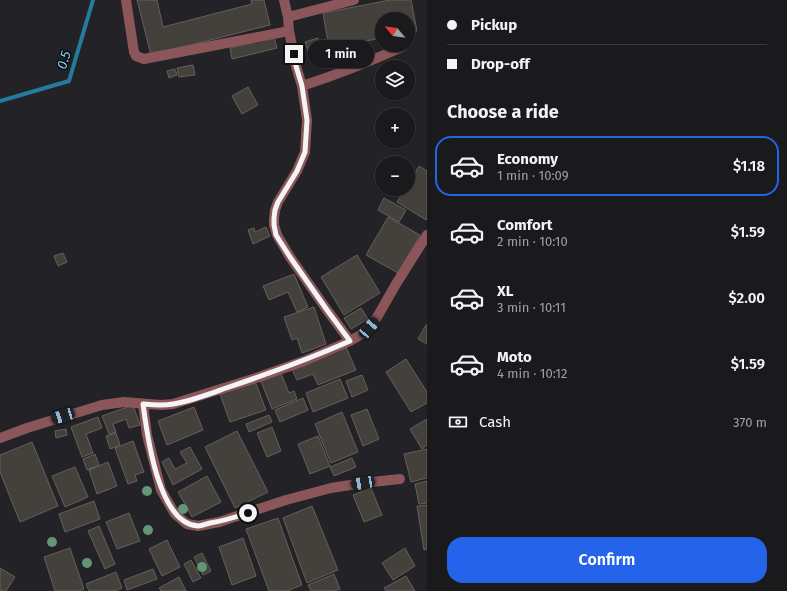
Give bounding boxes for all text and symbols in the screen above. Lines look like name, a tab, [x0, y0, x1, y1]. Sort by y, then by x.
north arrow	[375, 12, 415, 52]
map controls	[375, 12, 415, 196]
text: Pickup	[471, 16, 517, 34]
callout: 1 min	[308, 40, 374, 68]
route end	[285, 45, 303, 63]
text: 1 min	[325, 46, 357, 61]
water label: 0.5	[53, 49, 75, 71]
text: Drop-off	[471, 55, 530, 73]
button: layers	[375, 60, 415, 100]
text: Choose a ride	[447, 101, 559, 123]
button: +	[375, 108, 415, 148]
icon: car	[449, 148, 485, 184]
text: Economy	[497, 150, 558, 168]
button: −	[375, 156, 415, 196]
text: $1.18	[733, 157, 765, 175]
text: 1 min · 10:09	[497, 168, 568, 183]
icon: car	[449, 214, 485, 250]
text: Comfort	[497, 216, 553, 234]
text: $1.59	[731, 223, 765, 241]
text: 2 min · 10:10	[497, 234, 568, 249]
icon: car	[449, 280, 485, 316]
text: XL	[497, 282, 513, 300]
text: $2.00	[729, 289, 765, 307]
text: 3 min · 10:11	[497, 300, 566, 315]
car	[357, 315, 381, 341]
icon: car	[449, 346, 485, 382]
text: Moto	[497, 348, 532, 366]
text: $1.59	[731, 355, 765, 373]
text: 4 min · 10:12	[497, 366, 567, 381]
car	[50, 407, 76, 425]
icon: cash	[447, 411, 469, 433]
text: Cash	[479, 413, 511, 431]
text: 370 m	[733, 415, 767, 430]
car	[350, 475, 376, 491]
route start	[239, 504, 257, 522]
button: Confirm	[447, 537, 767, 583]

